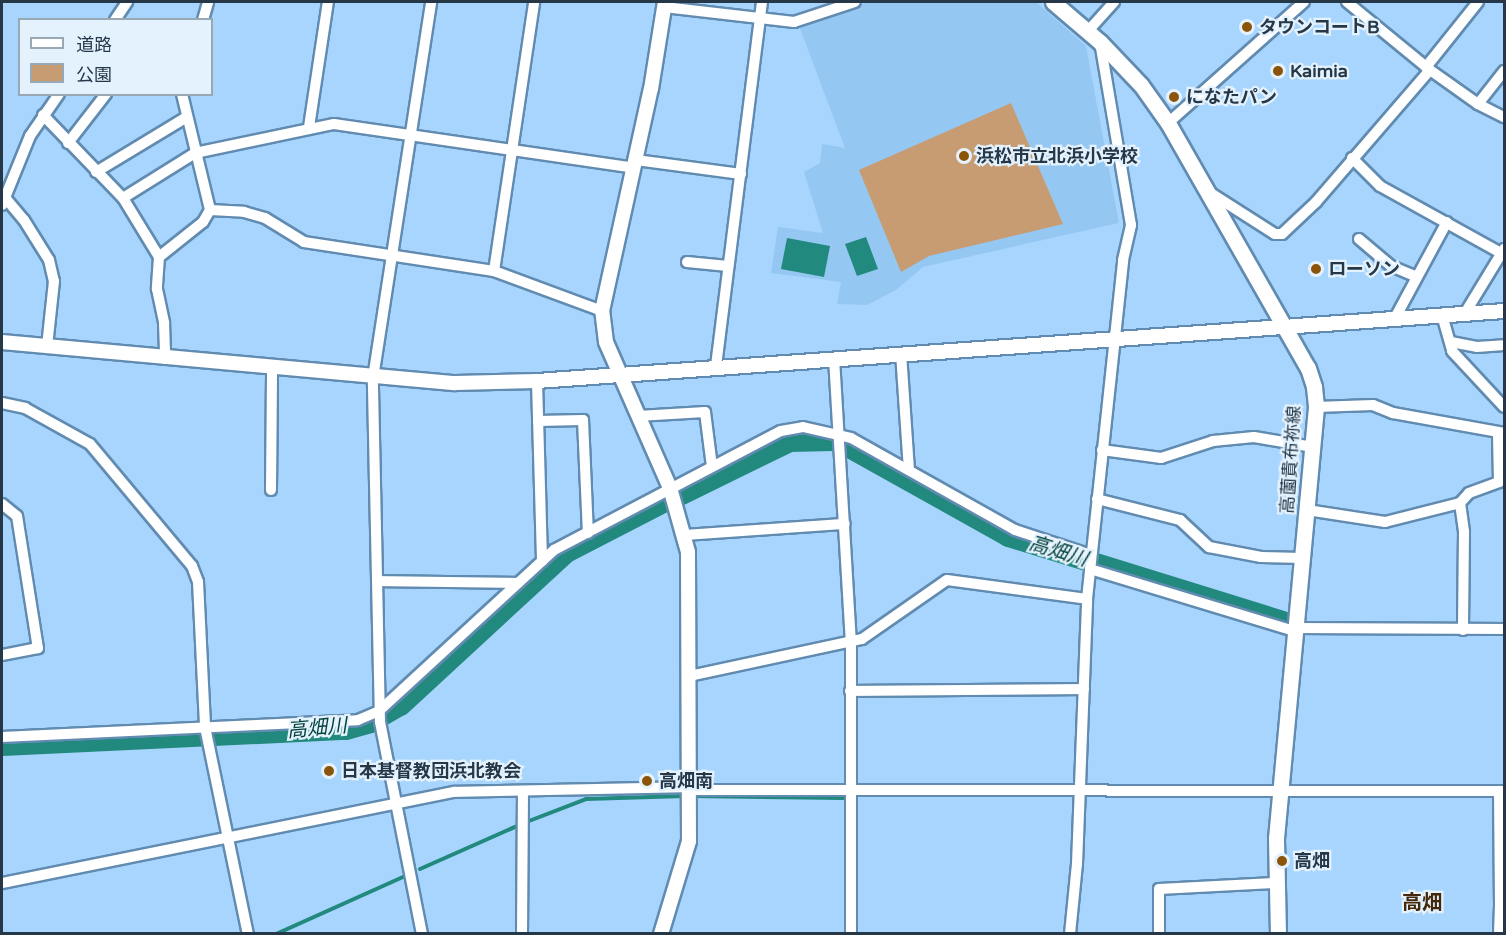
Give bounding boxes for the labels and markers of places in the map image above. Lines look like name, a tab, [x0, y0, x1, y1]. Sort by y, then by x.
place label: タウンコートB	[1259, 16, 1379, 38]
marker: タウンコートB	[1240, 20, 1254, 34]
place label: Kaimia	[1290, 60, 1348, 82]
marker: Kaimia	[1271, 64, 1285, 78]
place label: になたパン	[1186, 86, 1276, 108]
marker: になたパン	[1167, 90, 1181, 104]
place label: 浜松市立北浜小学校	[976, 145, 1138, 167]
marker: 浜松市立北浜小学校	[957, 149, 971, 163]
place label: ローソン	[1328, 258, 1400, 280]
marker: ローソン	[1309, 262, 1323, 276]
place label: 日本基督教団浜北教会	[341, 760, 521, 782]
marker: 日本基督教団浜北教会	[322, 764, 336, 778]
place label: 高畑南	[659, 770, 713, 792]
marker: 高畑南	[640, 774, 654, 788]
place label: 高畑	[1294, 850, 1330, 872]
marker: 高畑	[1275, 854, 1289, 868]

